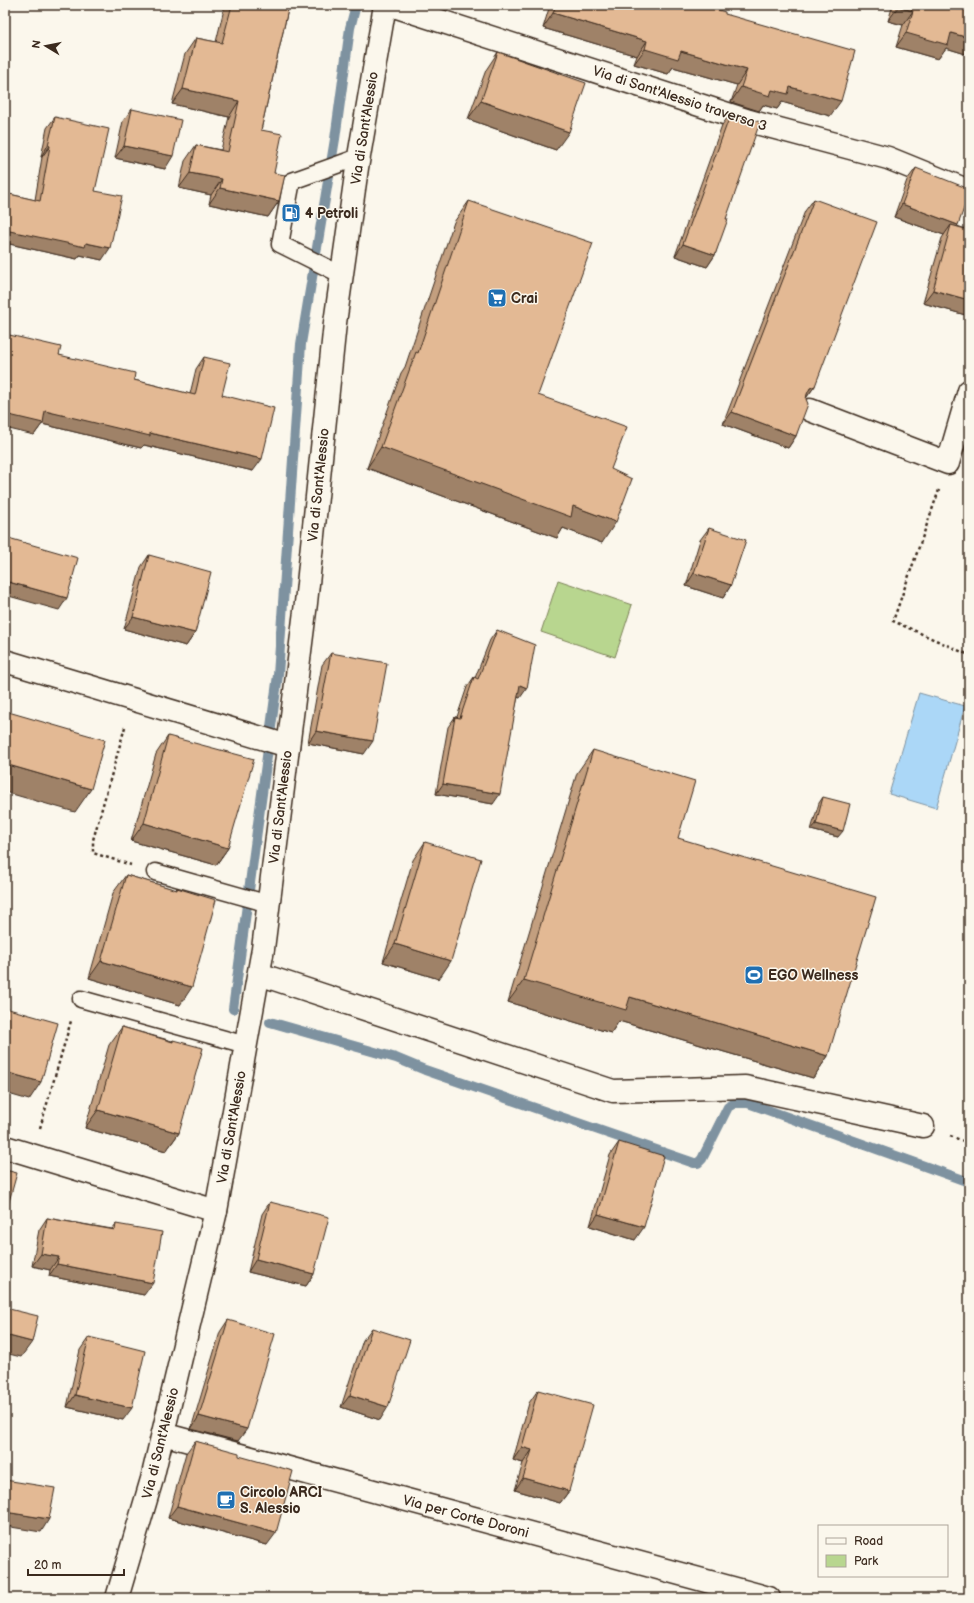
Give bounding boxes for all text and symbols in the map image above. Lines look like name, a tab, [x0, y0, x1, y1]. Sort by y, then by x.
north arrow	[26, 26, 66, 66]
text: N	[30, 39, 44, 50]
street label: Via di Sant'Alessio traversa 3	[591, 62, 769, 135]
street label: Via di Sant'Alessio	[347, 70, 382, 186]
fuel station icon: 4 Petroli	[280, 202, 302, 224]
place label: 4 Petroli	[305, 205, 358, 222]
supermarket icon: Crai	[486, 287, 508, 309]
place label: Crai	[511, 290, 538, 307]
street label: Via di Sant'Alessio	[304, 427, 333, 543]
street label: Via di Sant'Alessio	[265, 749, 296, 865]
sports icon: EGO Wellness	[743, 964, 765, 986]
place label: EGO Wellness	[768, 967, 858, 984]
street label: Via di Sant'Alessio	[213, 1069, 250, 1185]
street label: Via di Sant'Alessio	[138, 1386, 183, 1501]
place label: Circolo ARCI S. Alessio	[240, 1484, 323, 1517]
cafe icon: Circolo ARCI S. Alessio	[215, 1489, 237, 1511]
street label: Via per Corte Doroni	[401, 1491, 531, 1541]
legend	[818, 1525, 948, 1577]
text: Road	[854, 1534, 883, 1549]
scale bar	[28, 1551, 124, 1577]
text: Park	[854, 1554, 878, 1569]
text: 20 m	[34, 1558, 61, 1573]

